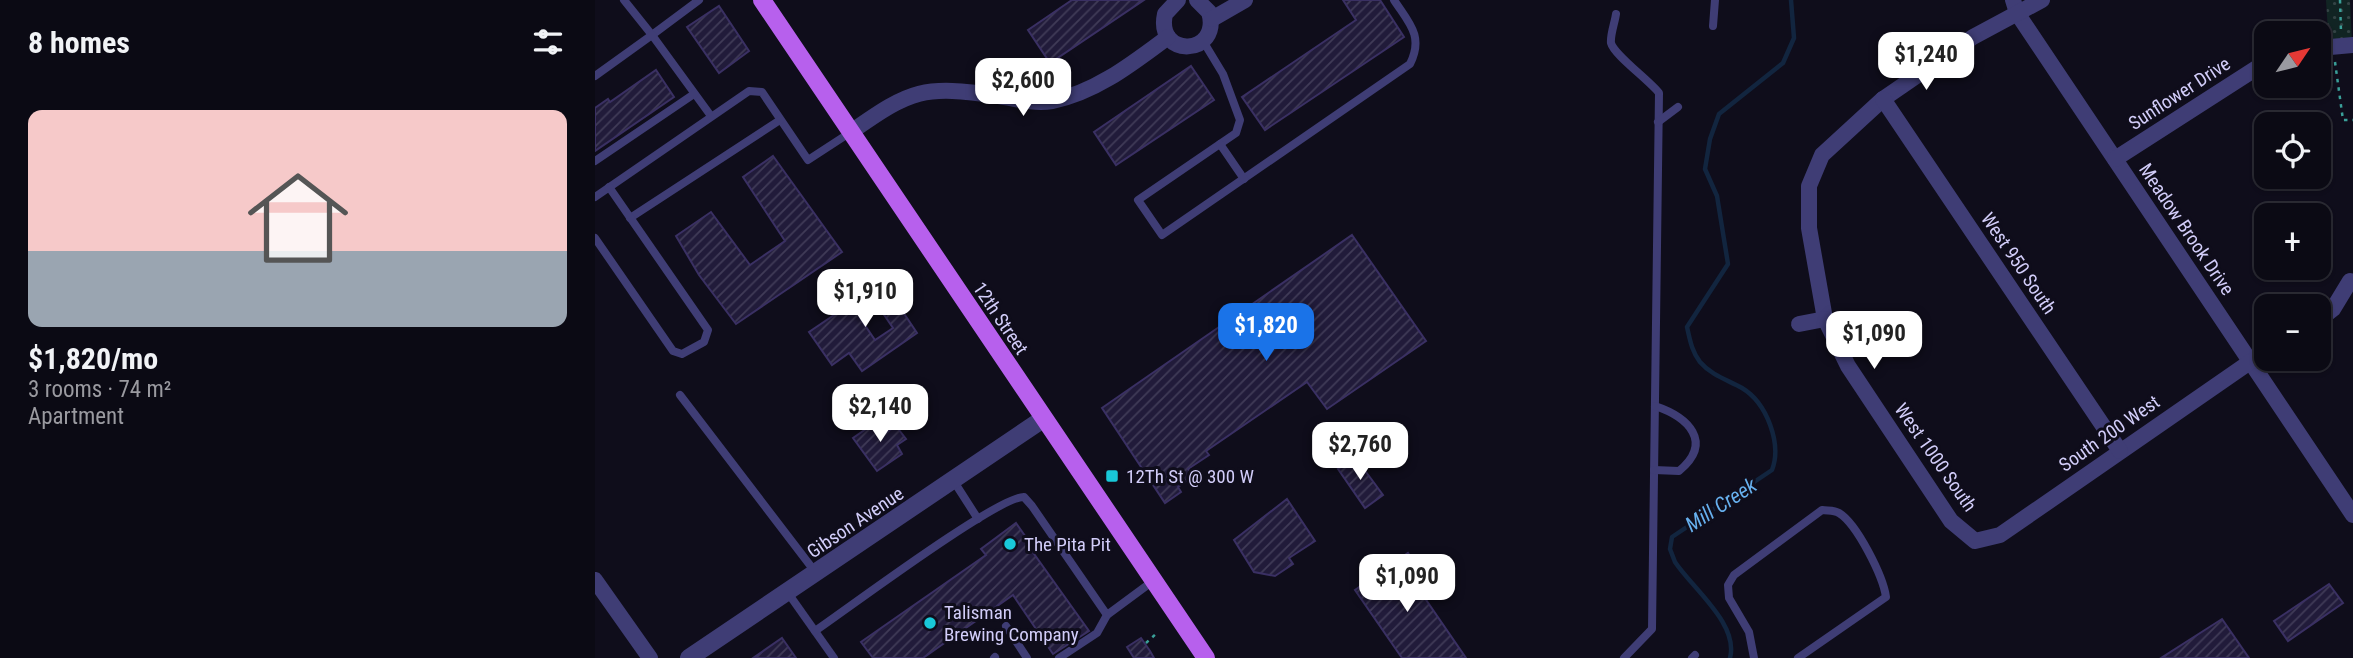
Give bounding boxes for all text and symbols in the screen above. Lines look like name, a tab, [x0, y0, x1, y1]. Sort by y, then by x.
north arrow	[2254, 21, 2331, 98]
map controls	[2254, 21, 2331, 371]
icon: filters	[529, 23, 567, 61]
text: 8 homes	[28, 25, 130, 60]
pin: $1,240	[1869, 32, 1983, 92]
text: $1,240	[1894, 41, 1958, 68]
street label: Sunflower Drive	[2124, 52, 2235, 135]
pin: $2,600	[966, 58, 1080, 118]
text: $2,600	[991, 67, 1055, 94]
button: locate	[2254, 112, 2331, 189]
icon: home	[235, 155, 361, 281]
street label: Meadow Brook Drive	[2134, 159, 2239, 300]
button: +	[2254, 203, 2331, 280]
street label: West 950 South	[1976, 208, 2061, 318]
pin: $1,910	[808, 270, 922, 329]
text: $1,910	[833, 278, 897, 305]
street label: 12th Street	[968, 278, 1033, 359]
button: −	[2254, 294, 2331, 371]
pin: $1,820	[1209, 304, 1323, 363]
text: $1,820	[1234, 312, 1298, 339]
pin: $1,090	[1817, 312, 1931, 371]
text: $1,090	[1842, 320, 1906, 347]
text: $1,820/mo	[28, 341, 158, 376]
text: 3 rooms · 74 m²	[28, 376, 171, 403]
pin: $2,140	[823, 384, 937, 444]
street label: South 200 West	[2055, 390, 2164, 477]
text: $2,140	[848, 393, 912, 420]
street label: West 1000 South	[1890, 399, 1981, 516]
text: Apartment	[28, 403, 124, 430]
pin: $2,760	[1303, 422, 1417, 482]
text: $2,760	[1328, 431, 1392, 458]
place label: 12Th St @ 300 W	[1126, 465, 1254, 488]
marker: 12Th St @ 300 W	[1104, 468, 1120, 484]
water label: Mill Creek	[1681, 473, 1762, 537]
street label: Gibson Avenue	[803, 482, 908, 563]
place label: The Pita Pit	[1024, 533, 1111, 556]
marker: The Pita Pit	[1002, 536, 1018, 552]
pin: $1,090	[1350, 554, 1464, 614]
text: $1,090	[1375, 563, 1439, 590]
place label: Talisman Brewing Company	[944, 601, 1079, 646]
marker: Talisman Brewing Company	[922, 615, 938, 631]

